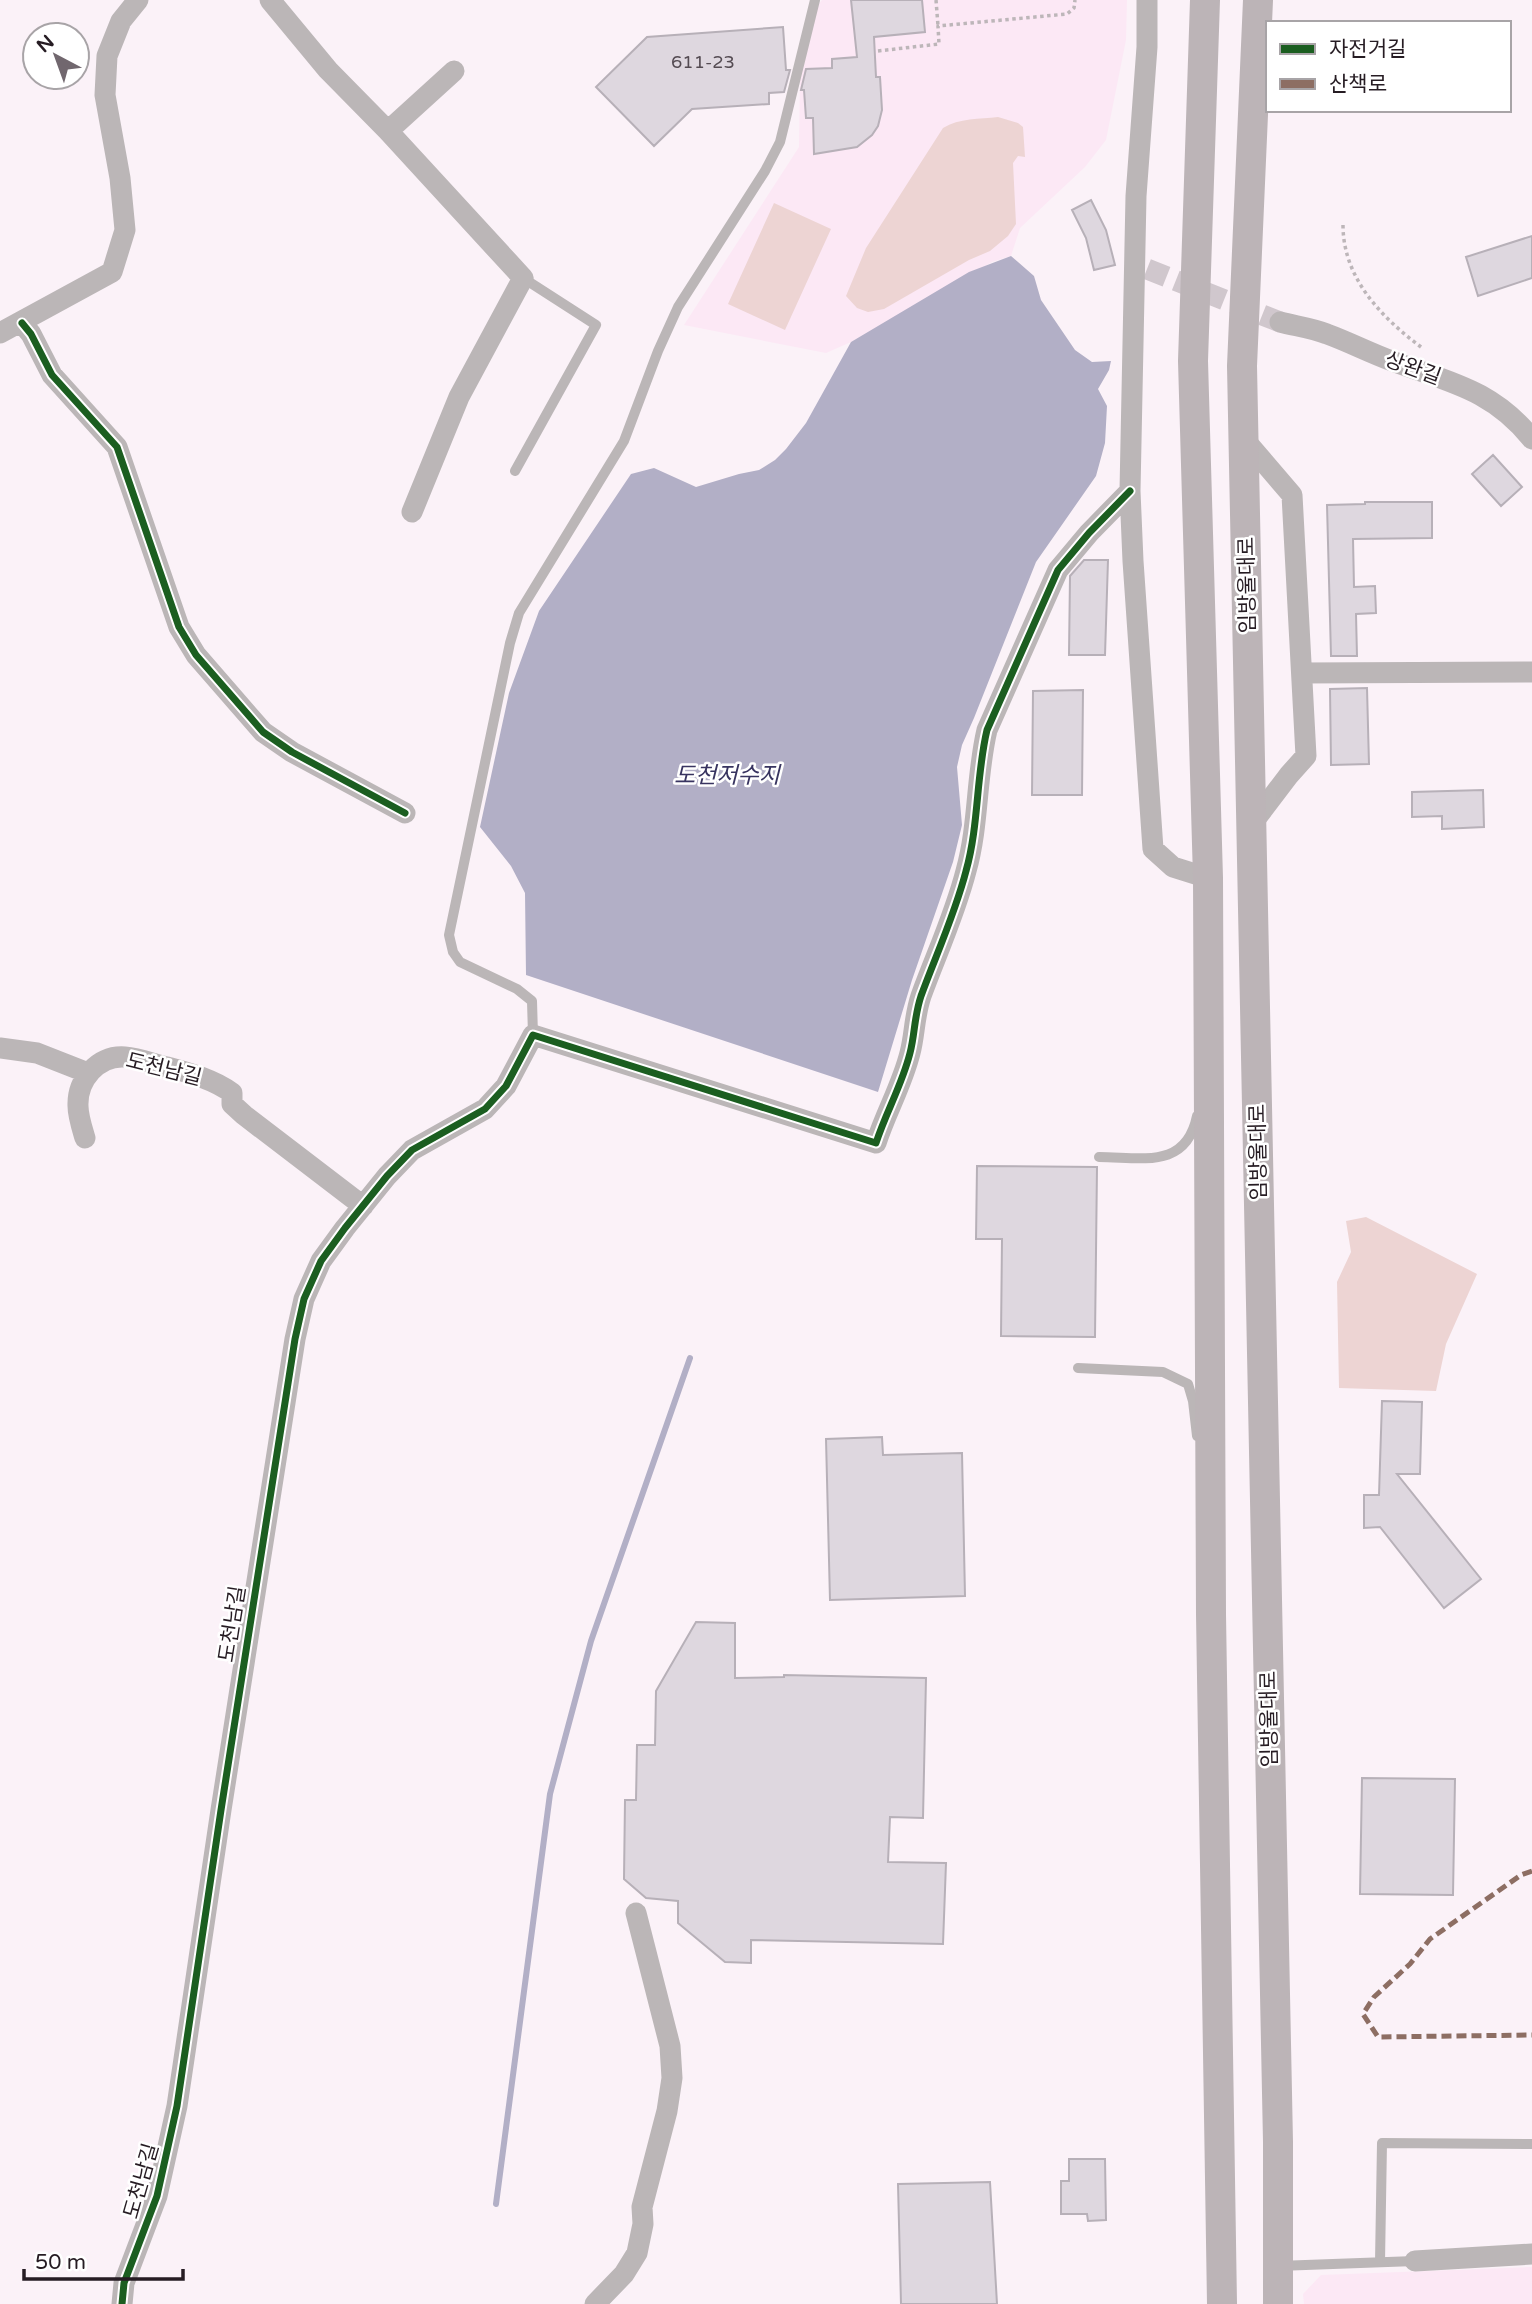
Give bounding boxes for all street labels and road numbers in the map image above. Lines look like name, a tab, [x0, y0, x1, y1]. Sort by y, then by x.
street label: 상완길	[1381, 347, 1444, 390]
street label: 임방울대로	[1234, 536, 1261, 634]
street label: 도천남길	[123, 1048, 204, 1091]
street label: 임방울대로	[1245, 1103, 1272, 1201]
street label: 도천남길	[214, 1584, 251, 1664]
street label: 임방울대로	[1256, 1670, 1283, 1768]
street label: 도천남길	[119, 2141, 164, 2222]

